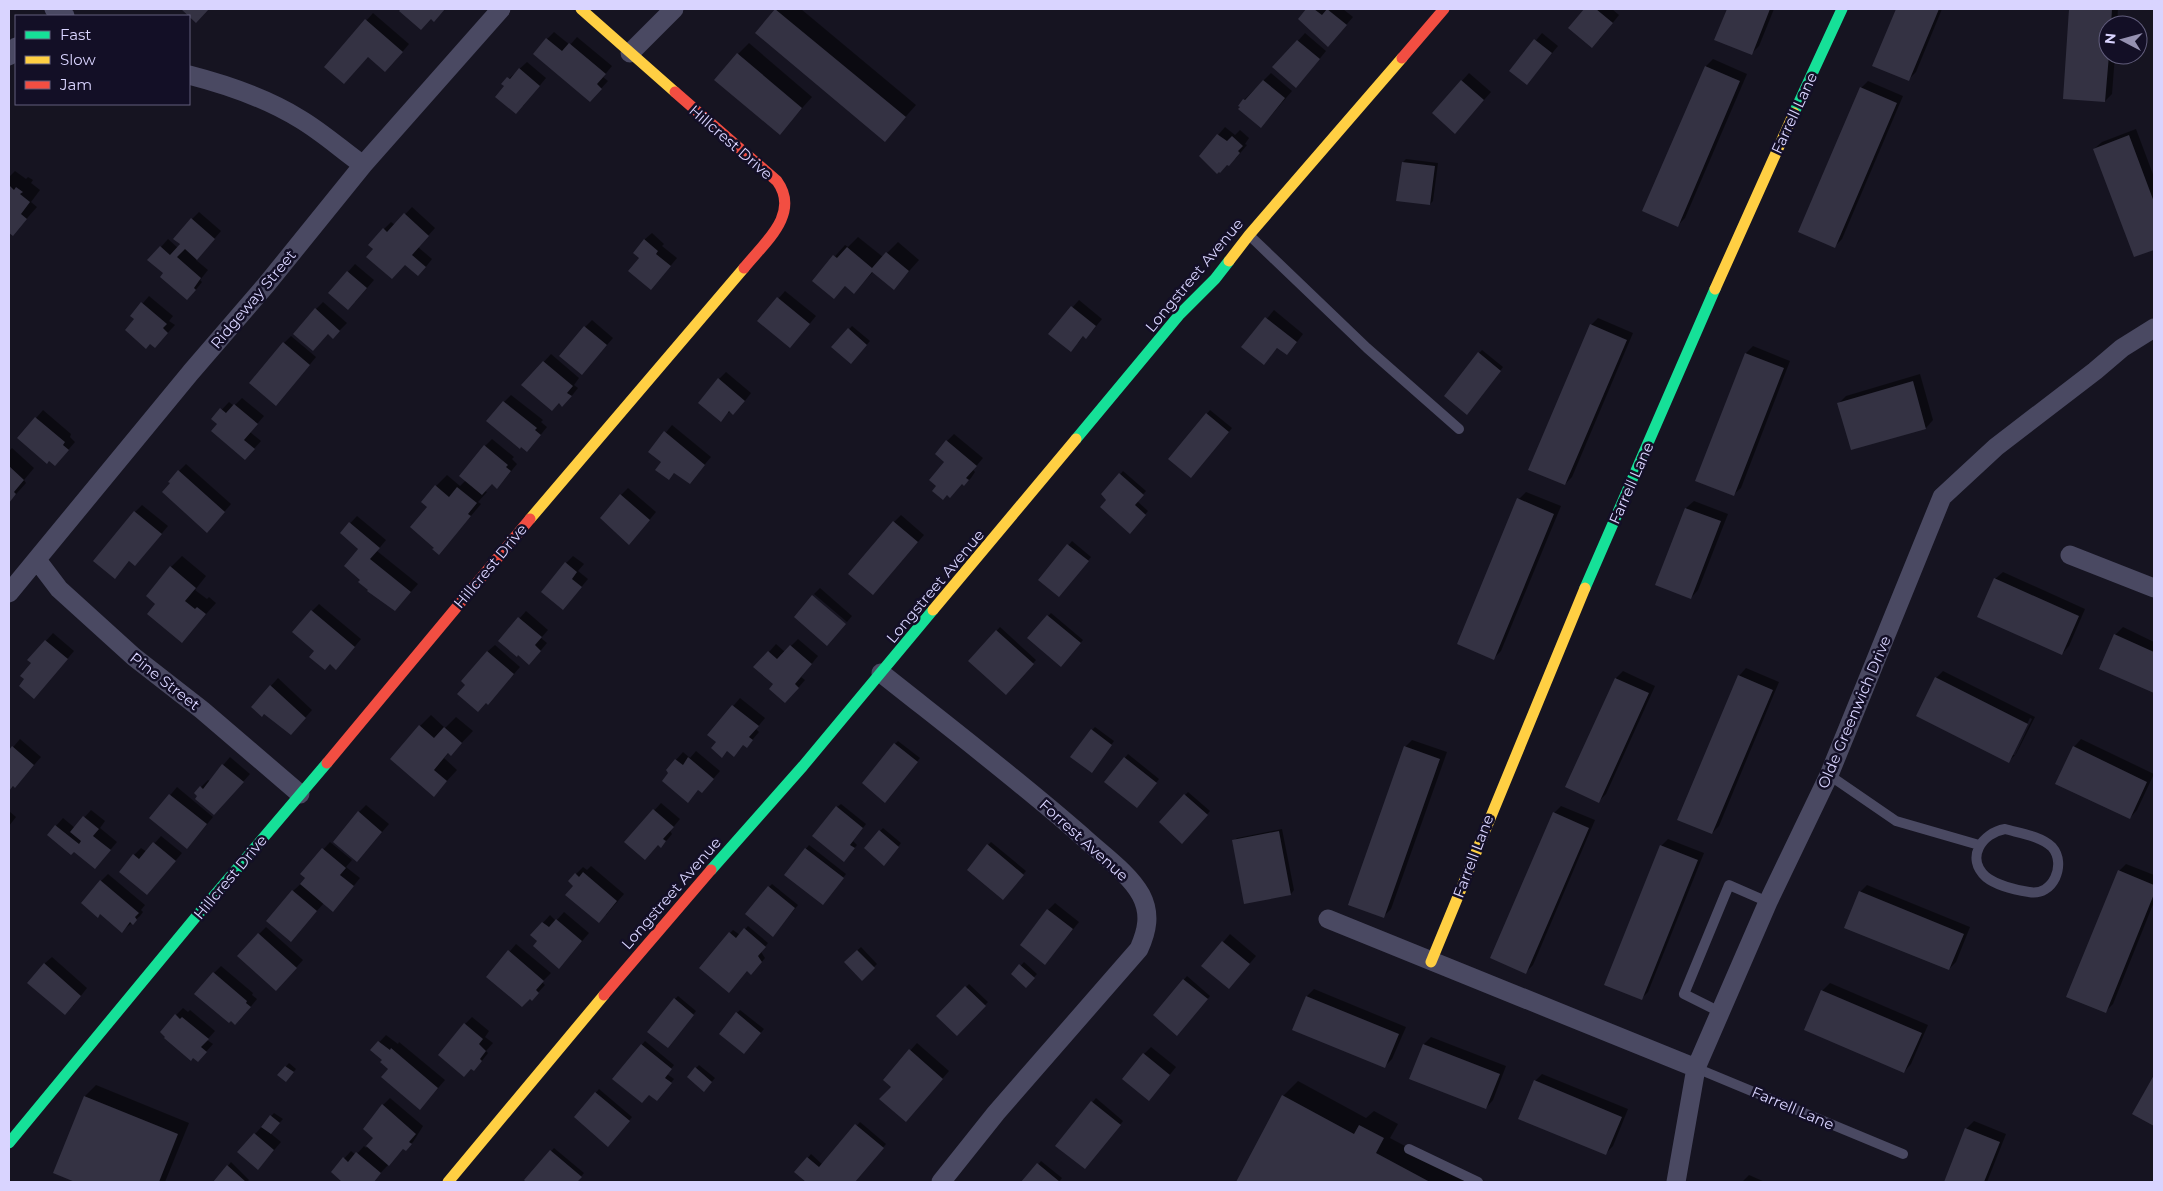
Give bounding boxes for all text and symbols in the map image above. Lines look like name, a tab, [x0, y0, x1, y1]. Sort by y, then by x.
legend	[15, 15, 190, 105]
north arrow	[2098, 15, 2148, 65]
text: Fast	[60, 25, 91, 44]
text: N	[2101, 32, 2120, 45]
text: Slow	[60, 50, 96, 69]
street label: Farrell Lane	[1767, 69, 1821, 157]
text: Jam	[59, 75, 92, 94]
street label: Hillcrest Drive	[685, 101, 777, 183]
street label: Longstreet Avenue	[1141, 214, 1247, 336]
street label: Ridgeway Street	[206, 246, 300, 352]
street label: Farrell Lane	[1604, 439, 1658, 527]
street label: Hillcrest Drive	[449, 520, 531, 612]
street label: Longstreet Avenue	[882, 525, 988, 647]
street label: Olde Greenwich Drive	[1813, 633, 1895, 791]
street label: Pine Street	[126, 648, 204, 714]
street label: Forrest Avenue	[1036, 795, 1132, 885]
street label: Farrell Lane	[1448, 812, 1498, 900]
street label: Hillcrest Drive	[189, 831, 271, 923]
street label: Longstreet Avenue	[617, 833, 725, 953]
street label: Farrell Lane	[1749, 1082, 1837, 1134]

